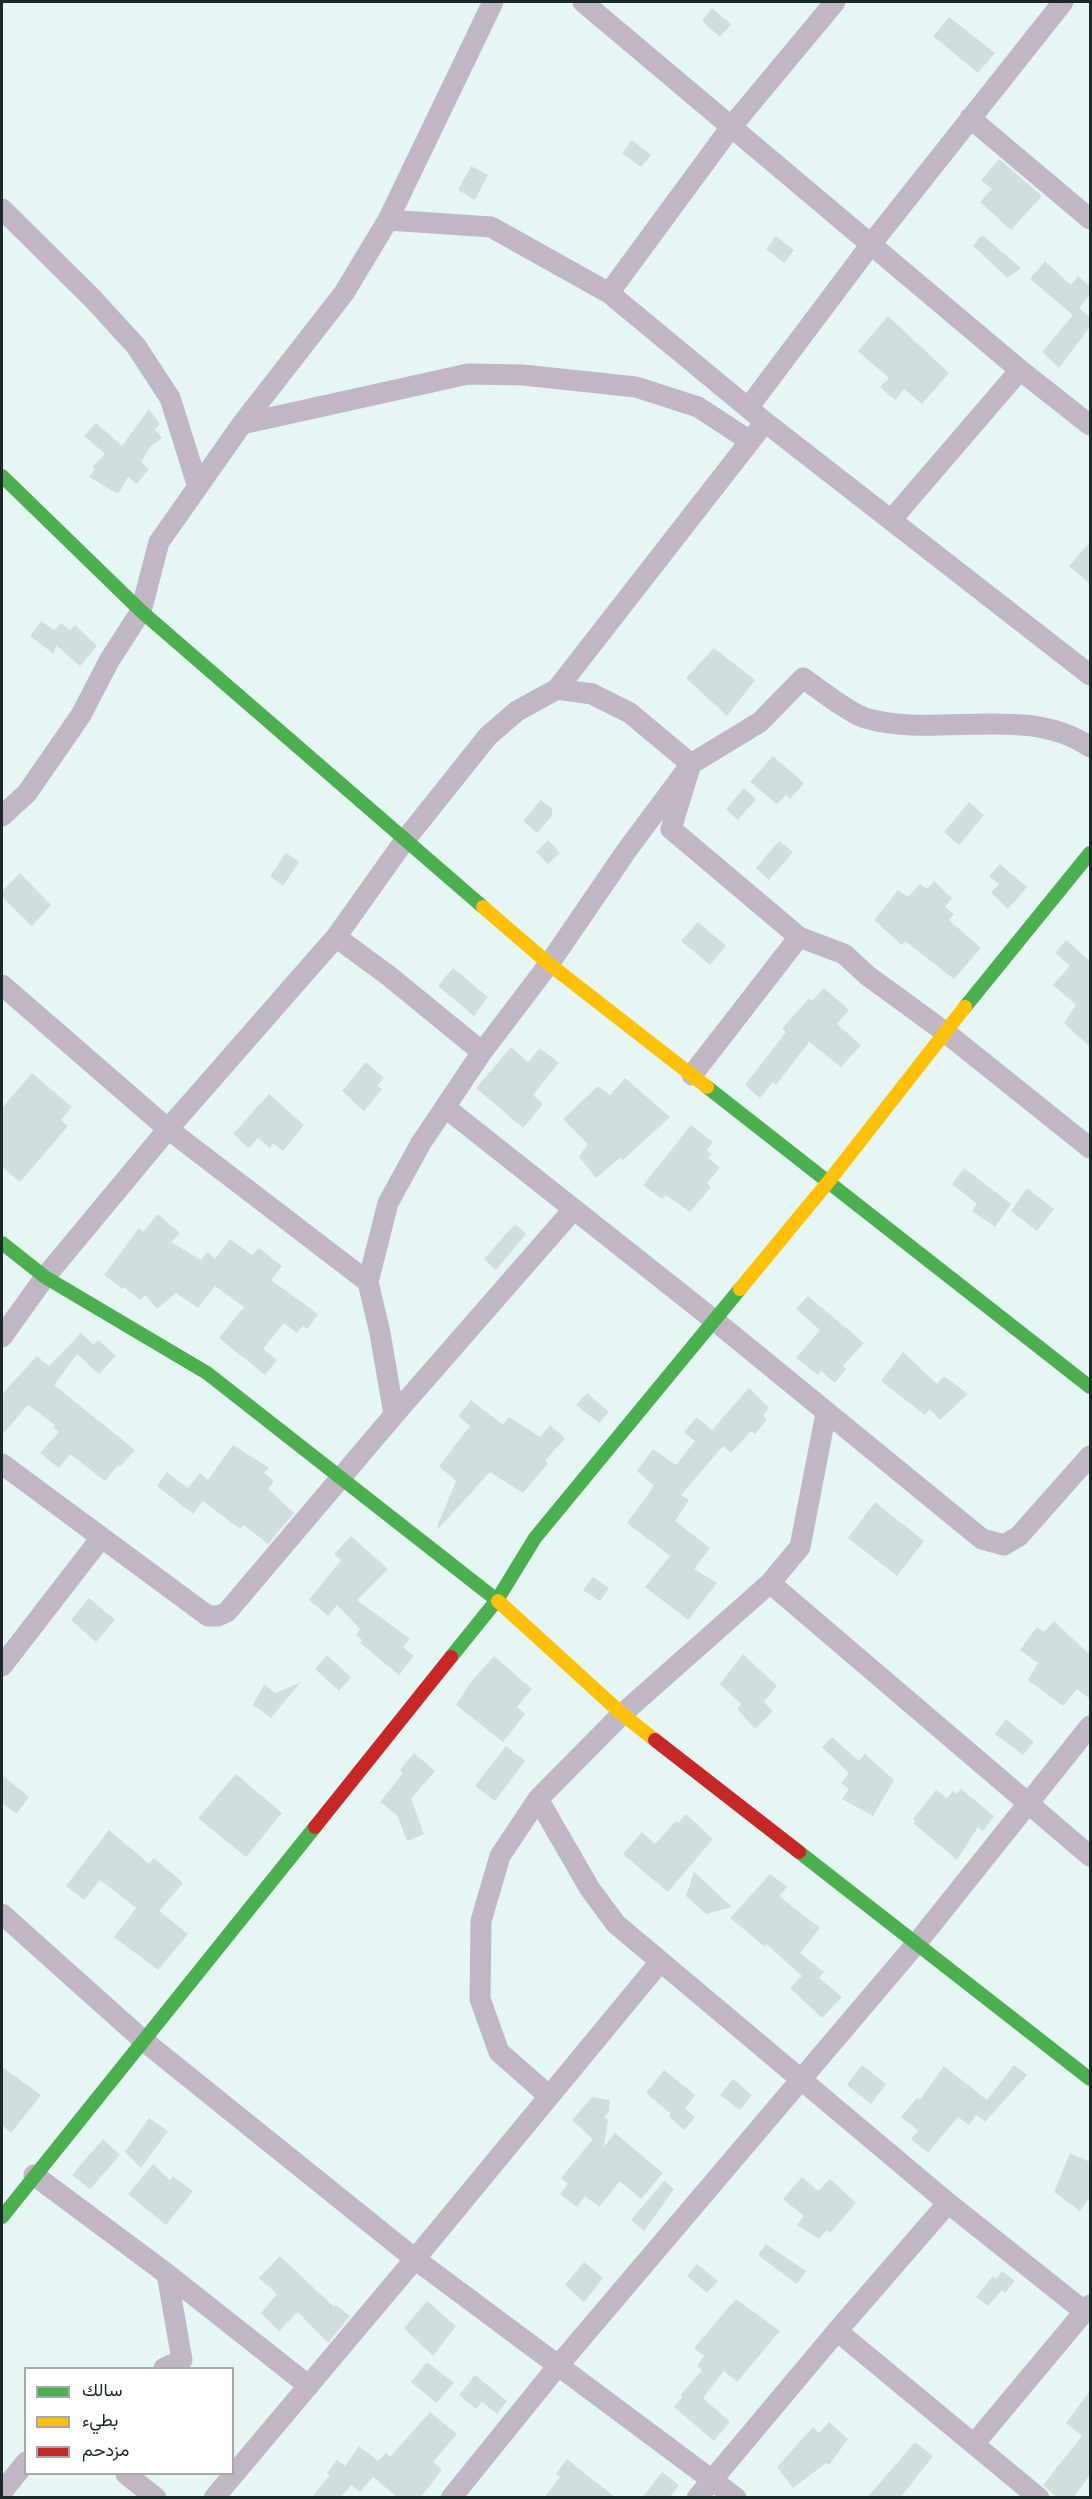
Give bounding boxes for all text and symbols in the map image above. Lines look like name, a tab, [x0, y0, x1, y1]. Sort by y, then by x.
legend	[24, 2367, 234, 2475]
text: سالك	[82, 2379, 122, 2400]
text: بطيء	[82, 2409, 118, 2430]
text: مزدحم	[82, 2439, 129, 2460]

